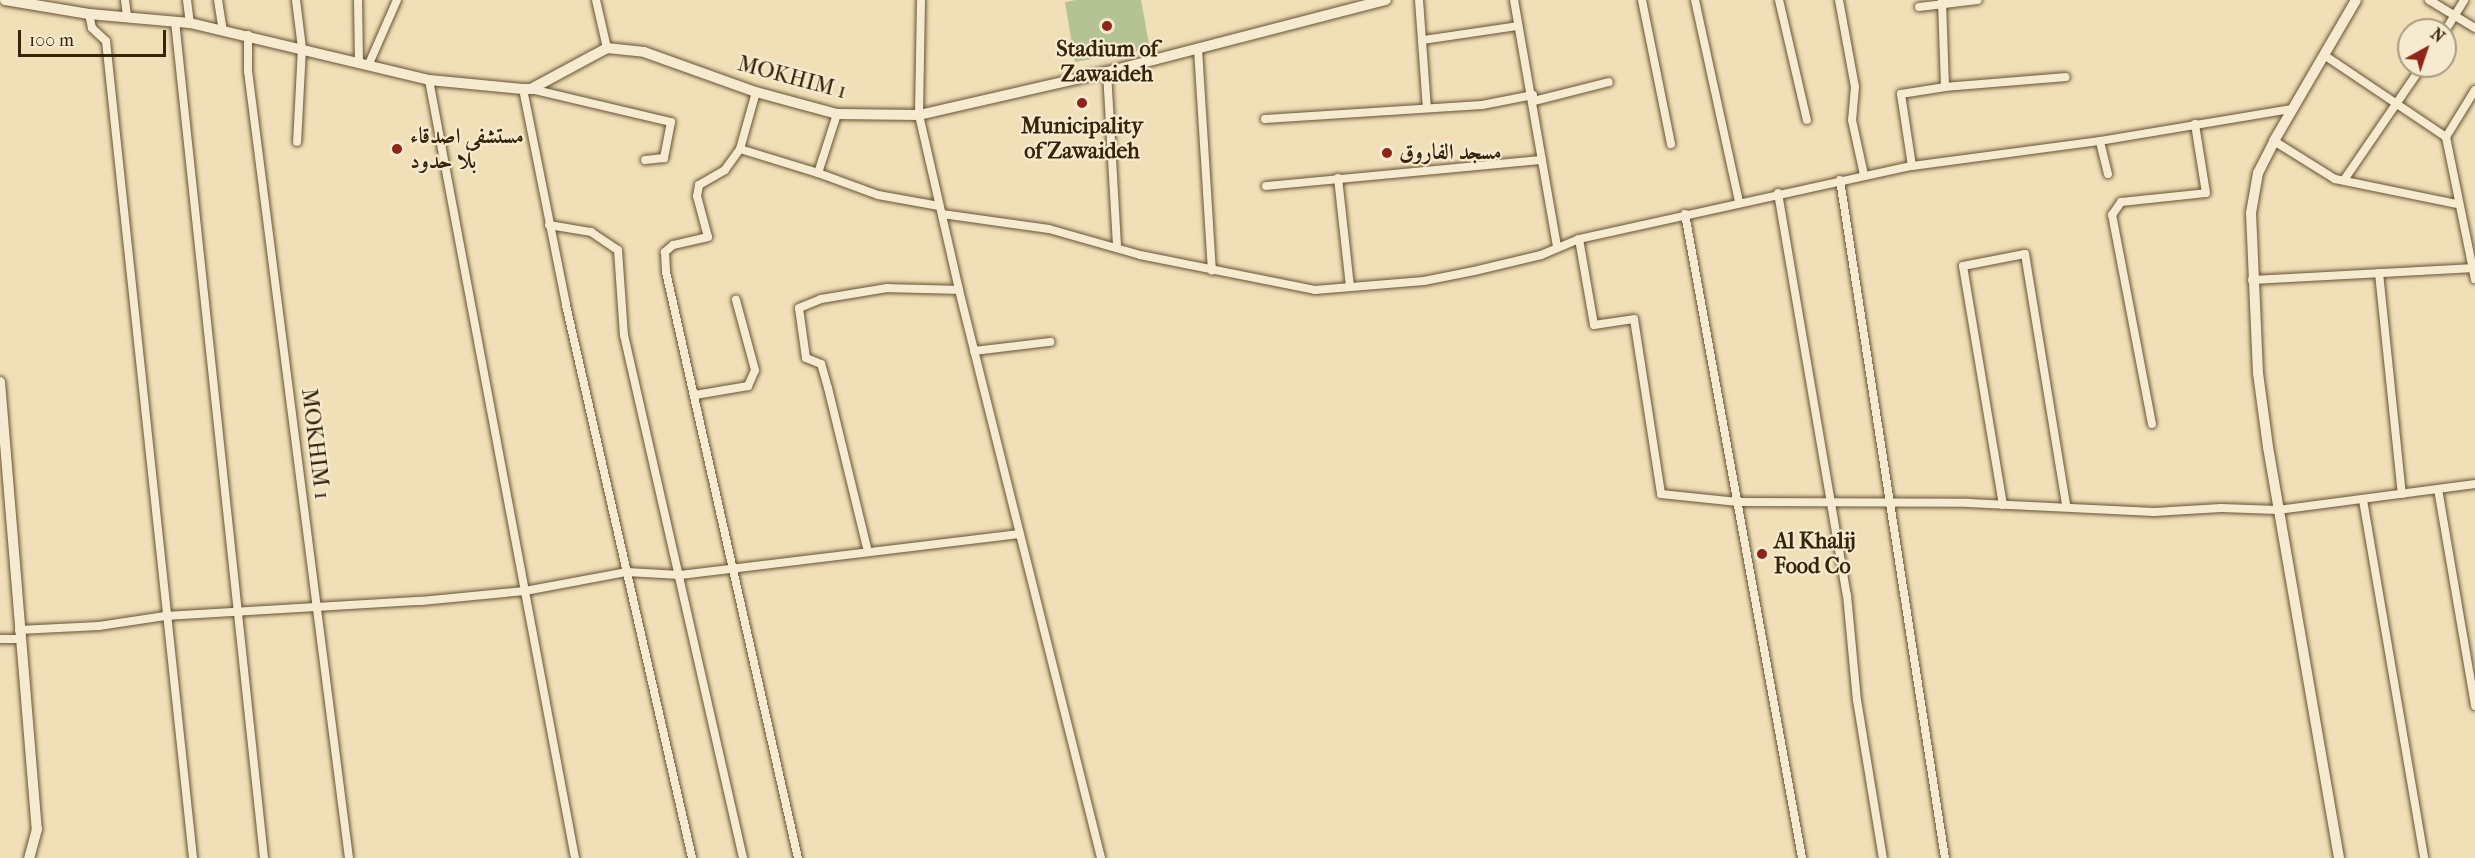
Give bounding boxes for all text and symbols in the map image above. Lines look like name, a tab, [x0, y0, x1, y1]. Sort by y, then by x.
scale bar	[21, 18, 170, 56]
north arrow	[2397, 18, 2457, 78]
marker: Stadium of Zawaideh	[1100, 19, 1114, 33]
text: N	[2427, 24, 2448, 47]
text: 100 m	[29, 30, 74, 51]
place label: Stadium of Zawaideh	[1056, 36, 1158, 88]
street label: MOKHIM 1	[735, 51, 849, 105]
marker: Municipality of Zawaideh	[1075, 96, 1089, 110]
place label: Municipality of Zawaideh	[1021, 113, 1143, 164]
place label: مستشفى اصدقاء بلا حدود	[410, 123, 524, 174]
marker: مستشفى اصدقاء بلا حدود	[388, 140, 406, 158]
place label: مسجد الفاروق	[1399, 140, 1502, 166]
marker: مسجد الفاروق	[1380, 146, 1394, 160]
street label: MOKHIM 1	[295, 387, 335, 501]
place label: Al Khalij Food Co	[1774, 528, 1856, 580]
marker: Al Khalij Food Co	[1755, 547, 1769, 561]

